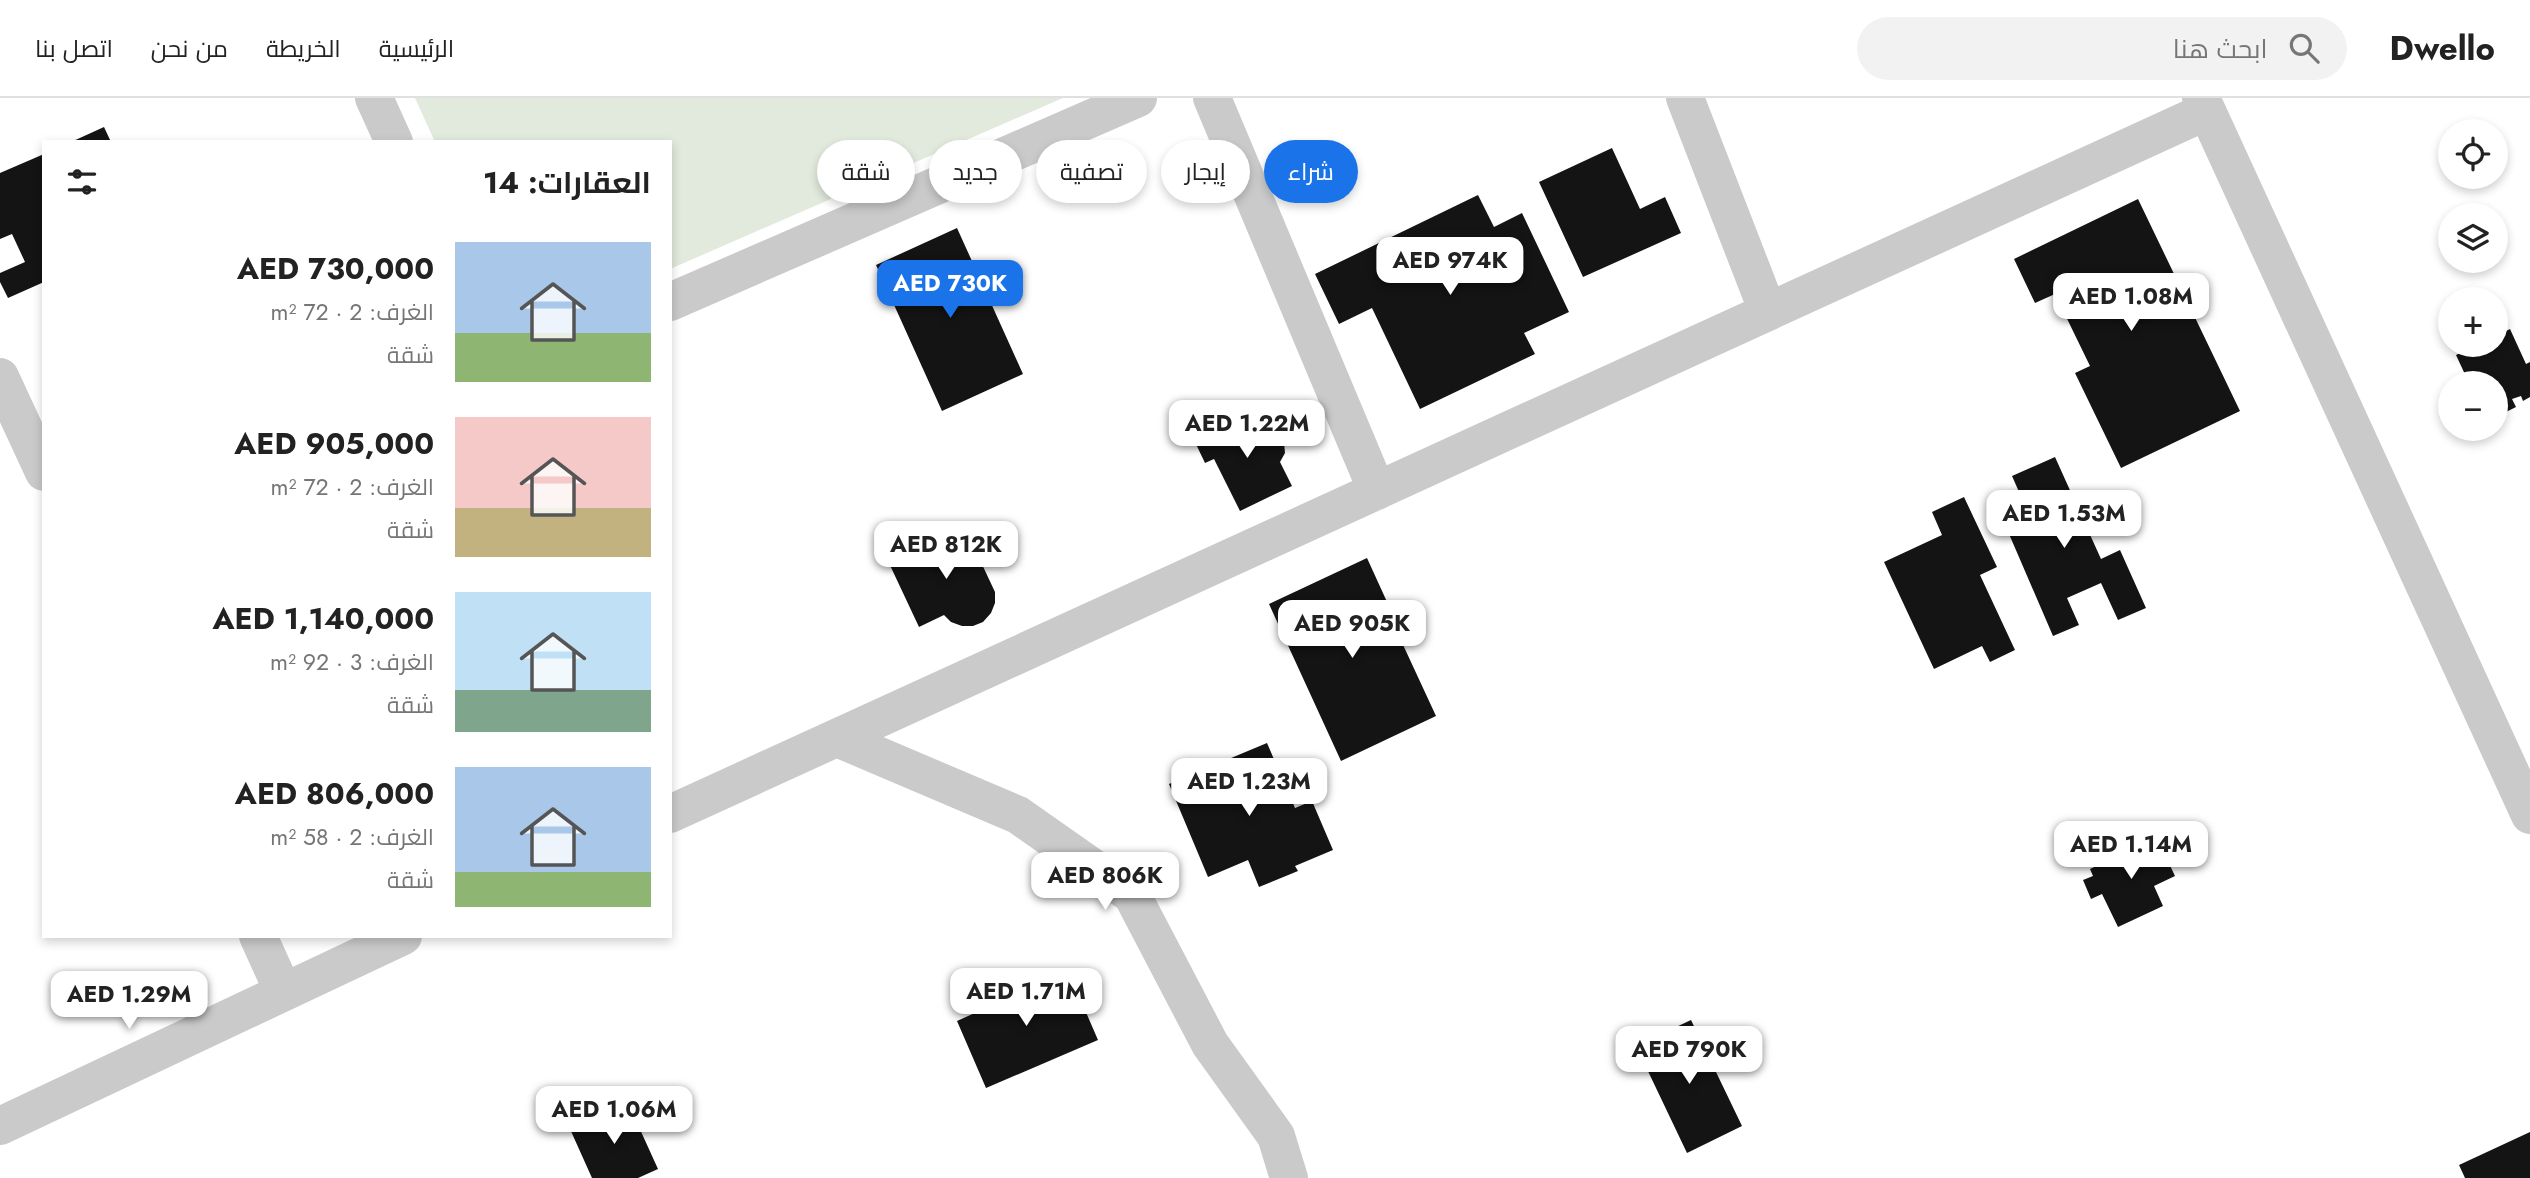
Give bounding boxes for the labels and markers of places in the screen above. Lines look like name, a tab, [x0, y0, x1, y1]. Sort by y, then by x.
pin: AED 974K	[1378, 238, 1522, 297]
pin: AED 730K	[878, 260, 1022, 320]
pin: AED 1.08M	[2051, 274, 2211, 333]
pin: AED 1.22M	[1167, 400, 1327, 460]
pin: AED 1.53M	[1984, 490, 2144, 550]
pin: AED 812K	[874, 522, 1018, 581]
pin: AED 905K	[1280, 601, 1424, 660]
pin: AED 1.23M	[1169, 758, 1329, 818]
pin: AED 1.14M	[2051, 822, 2211, 881]
pin: AED 806K	[1033, 852, 1177, 912]
pin: AED 1.71M	[946, 968, 1106, 1028]
pin: AED 1.29M	[49, 972, 209, 1031]
pin: AED 790K	[1617, 1026, 1761, 1086]
pin: AED 1.06M	[534, 1086, 694, 1146]

